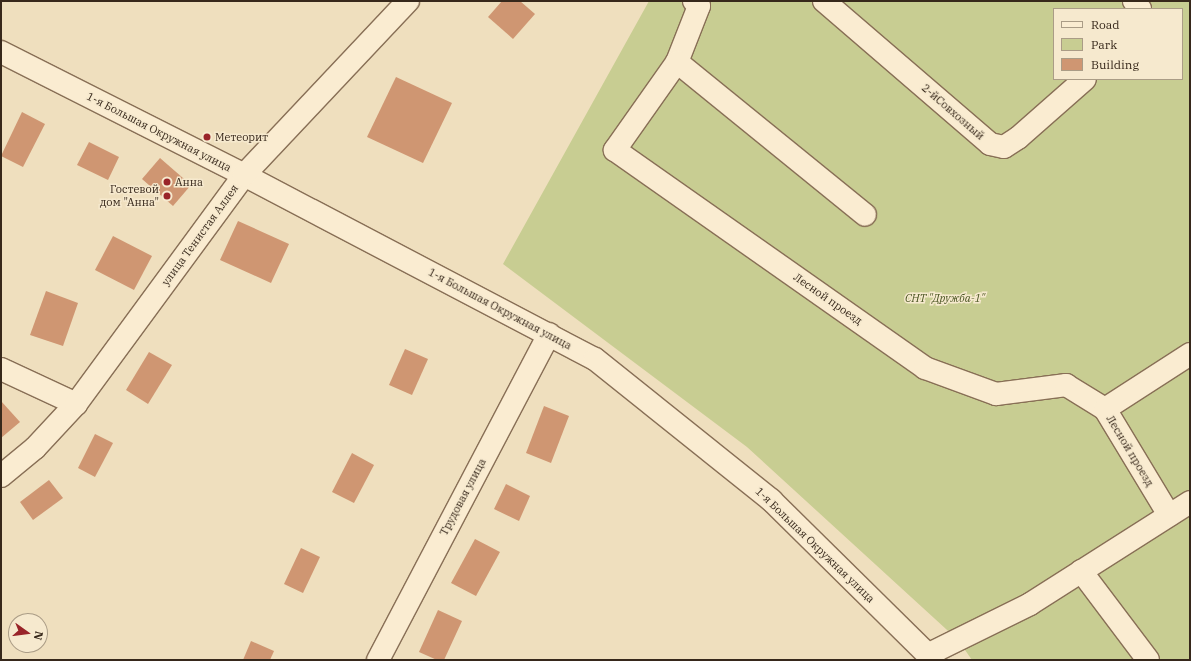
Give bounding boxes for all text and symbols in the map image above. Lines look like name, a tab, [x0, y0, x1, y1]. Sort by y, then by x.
legend	[1053, 8, 1183, 80]
text: Road	[1091, 17, 1120, 32]
text: Park	[1091, 37, 1117, 52]
text: Building	[1091, 57, 1139, 72]
street label: 2-йСовхозный	[919, 81, 987, 143]
street label: 1-я Большая Окружная улица	[84, 90, 234, 174]
place label: Метеорит	[215, 130, 268, 144]
marker: Метеорит	[202, 132, 212, 142]
place label: Анна	[175, 175, 203, 189]
marker: Анна	[162, 177, 172, 187]
street label: улица Тенистая Аллея	[159, 182, 241, 288]
place label: Гостевой дом "Анна"	[100, 183, 159, 209]
marker: Гостевой дом "Анна"	[162, 191, 172, 201]
street label: 1-я Большая Окружная улица	[426, 265, 574, 353]
street label: Лесной проезд	[791, 270, 865, 328]
park label: СНТ "Дружба-1"	[905, 291, 985, 305]
street label: Лесной проезд	[1104, 413, 1156, 489]
street label: Трудовая улица	[437, 456, 489, 538]
street label: 1-я Большая Окружная улица	[753, 484, 877, 606]
north arrow	[8, 613, 48, 653]
text: N	[31, 630, 47, 642]

